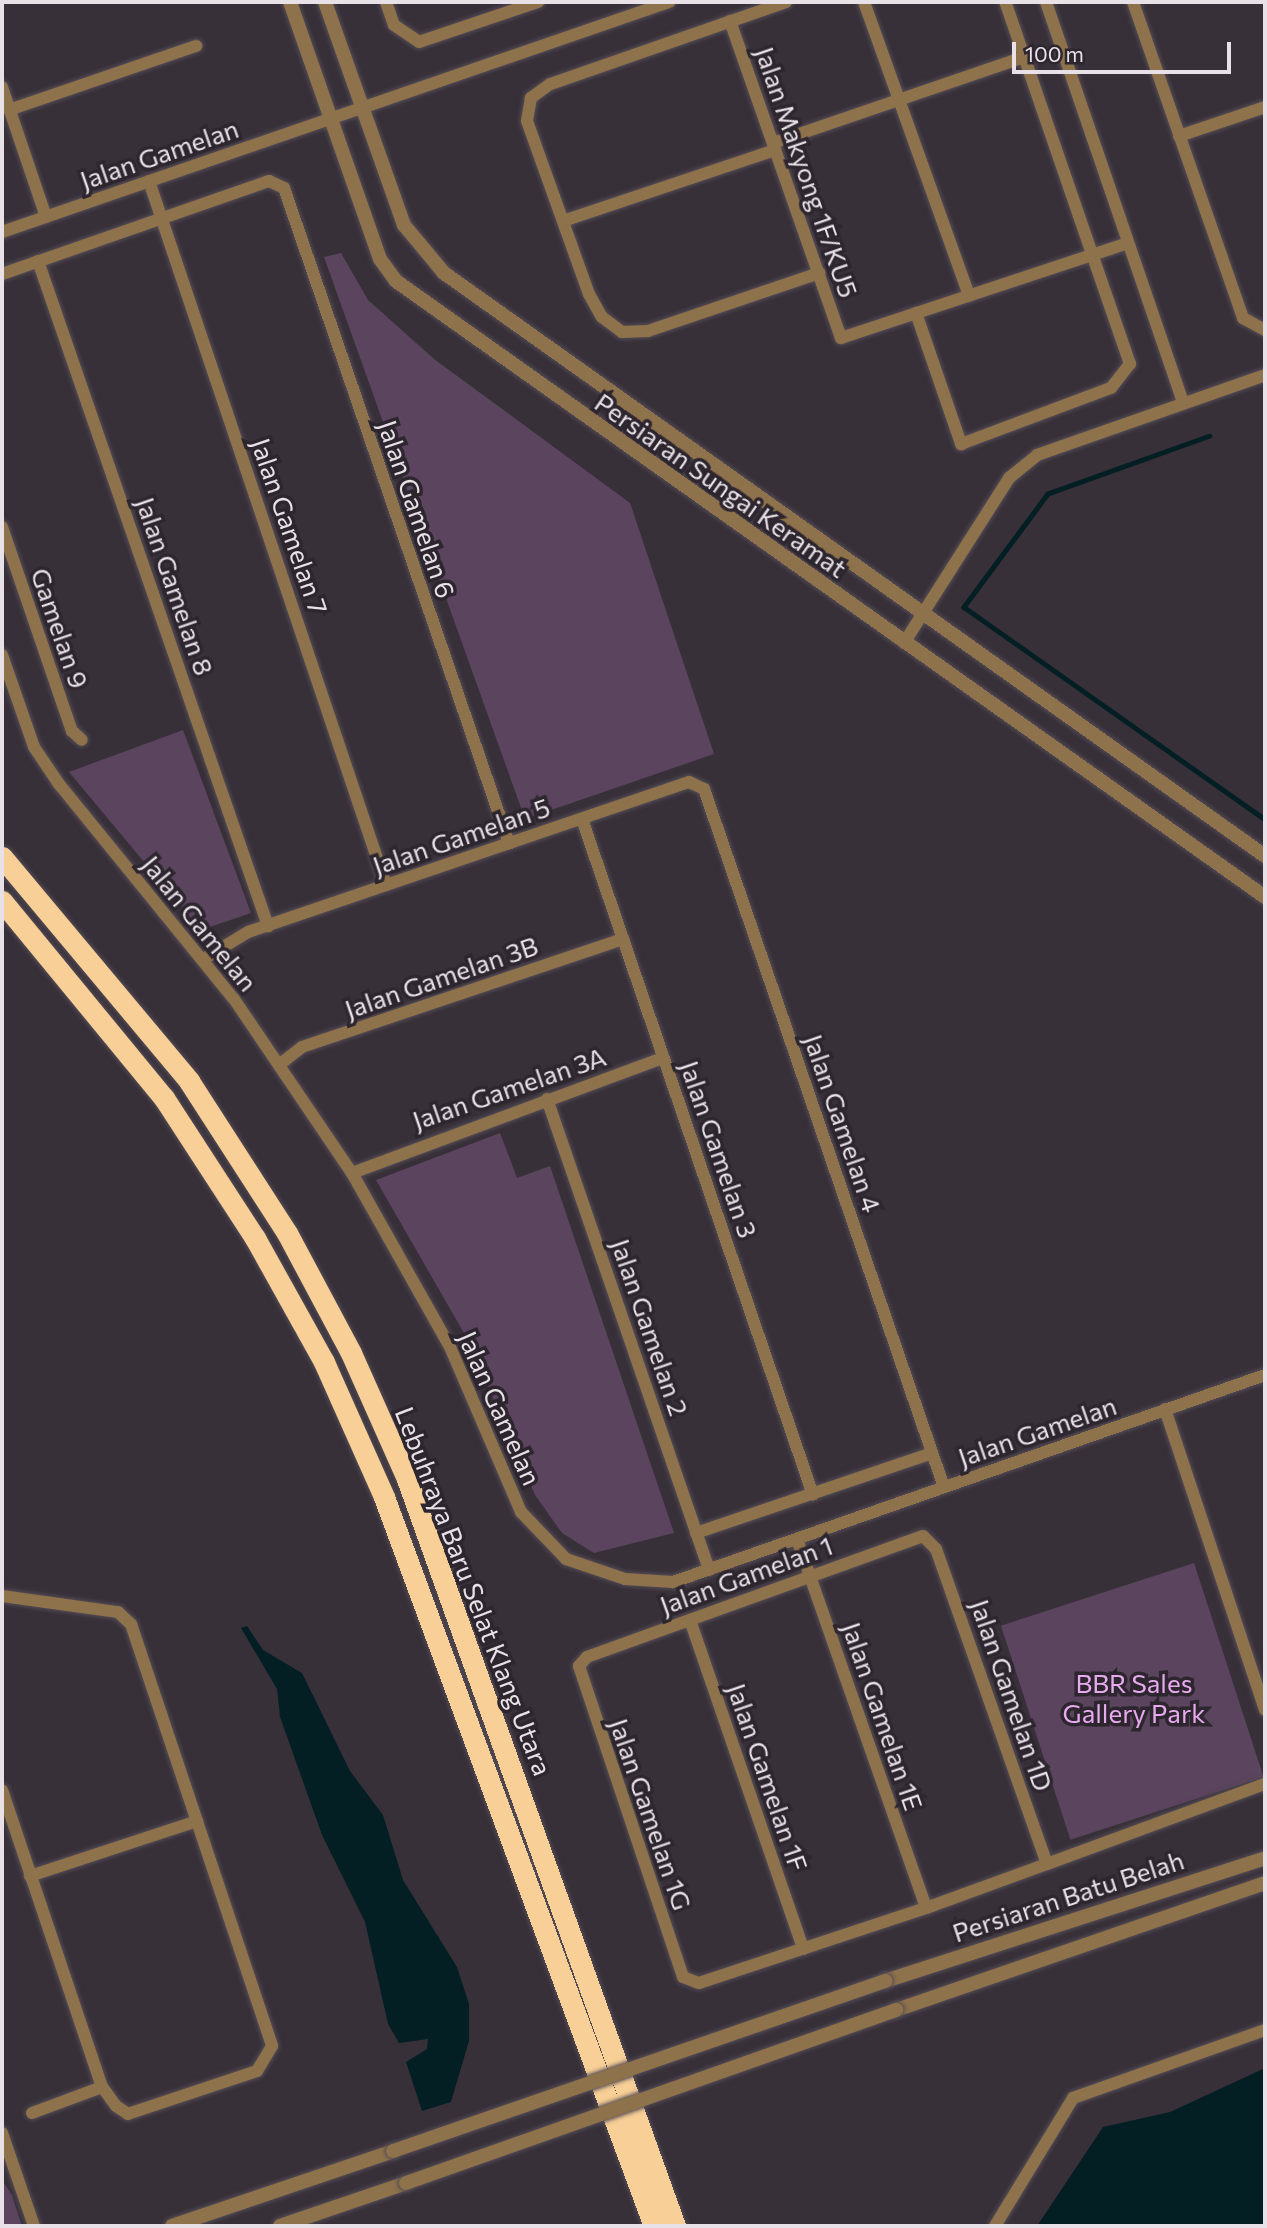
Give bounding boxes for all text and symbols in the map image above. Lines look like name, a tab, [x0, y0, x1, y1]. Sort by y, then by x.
scale bar	[1015, 28, 1234, 72]
text: 100 m	[1025, 41, 1084, 66]
street label: Jalan Makyong 1F/KU5	[749, 43, 865, 301]
street label: Jalan Gamelan	[76, 112, 242, 196]
street label: Persiaran Sungai Keramat	[589, 386, 853, 584]
street label: Jalan Gamelan 6	[372, 416, 462, 602]
street label: Jalan Gamelan 7	[245, 434, 335, 618]
street label: Jalan Gamelan 8	[130, 493, 220, 679]
street label: Gamelan 9	[25, 564, 95, 692]
street label: Jalan Gamelan 5	[368, 791, 554, 881]
street label: Jalan Gamelan	[136, 849, 264, 997]
street label: Jalan Gamelan 3B	[340, 929, 542, 1025]
street label: Jalan Gamelan 4	[798, 1030, 888, 1216]
street label: Jalan Gamelan 3A	[408, 1040, 610, 1136]
street label: Jalan Gamelan 3	[674, 1056, 764, 1242]
street label: Jalan Gamelan 2	[605, 1235, 695, 1419]
street label: Jalan Gamelan	[452, 1326, 548, 1490]
street label: Jalan Gamelan	[954, 1389, 1120, 1473]
street label: Lebuhraya Baru Selat Klang Utara	[389, 1402, 559, 1780]
street label: Jalan Gamelan 1	[655, 1529, 837, 1621]
street label: Jalan Gamelan 1D	[965, 1595, 1059, 1795]
street label: Jalan Gamelan 1E	[836, 1618, 930, 1814]
park label: BBR Sales Gallery Park	[1063, 1667, 1205, 1728]
street label: Jalan Gamelan 1F	[721, 1679, 815, 1875]
street label: Jalan Gamelan 1G	[604, 1714, 698, 1914]
street label: Persiaran Batu Belah	[948, 1844, 1188, 1948]

